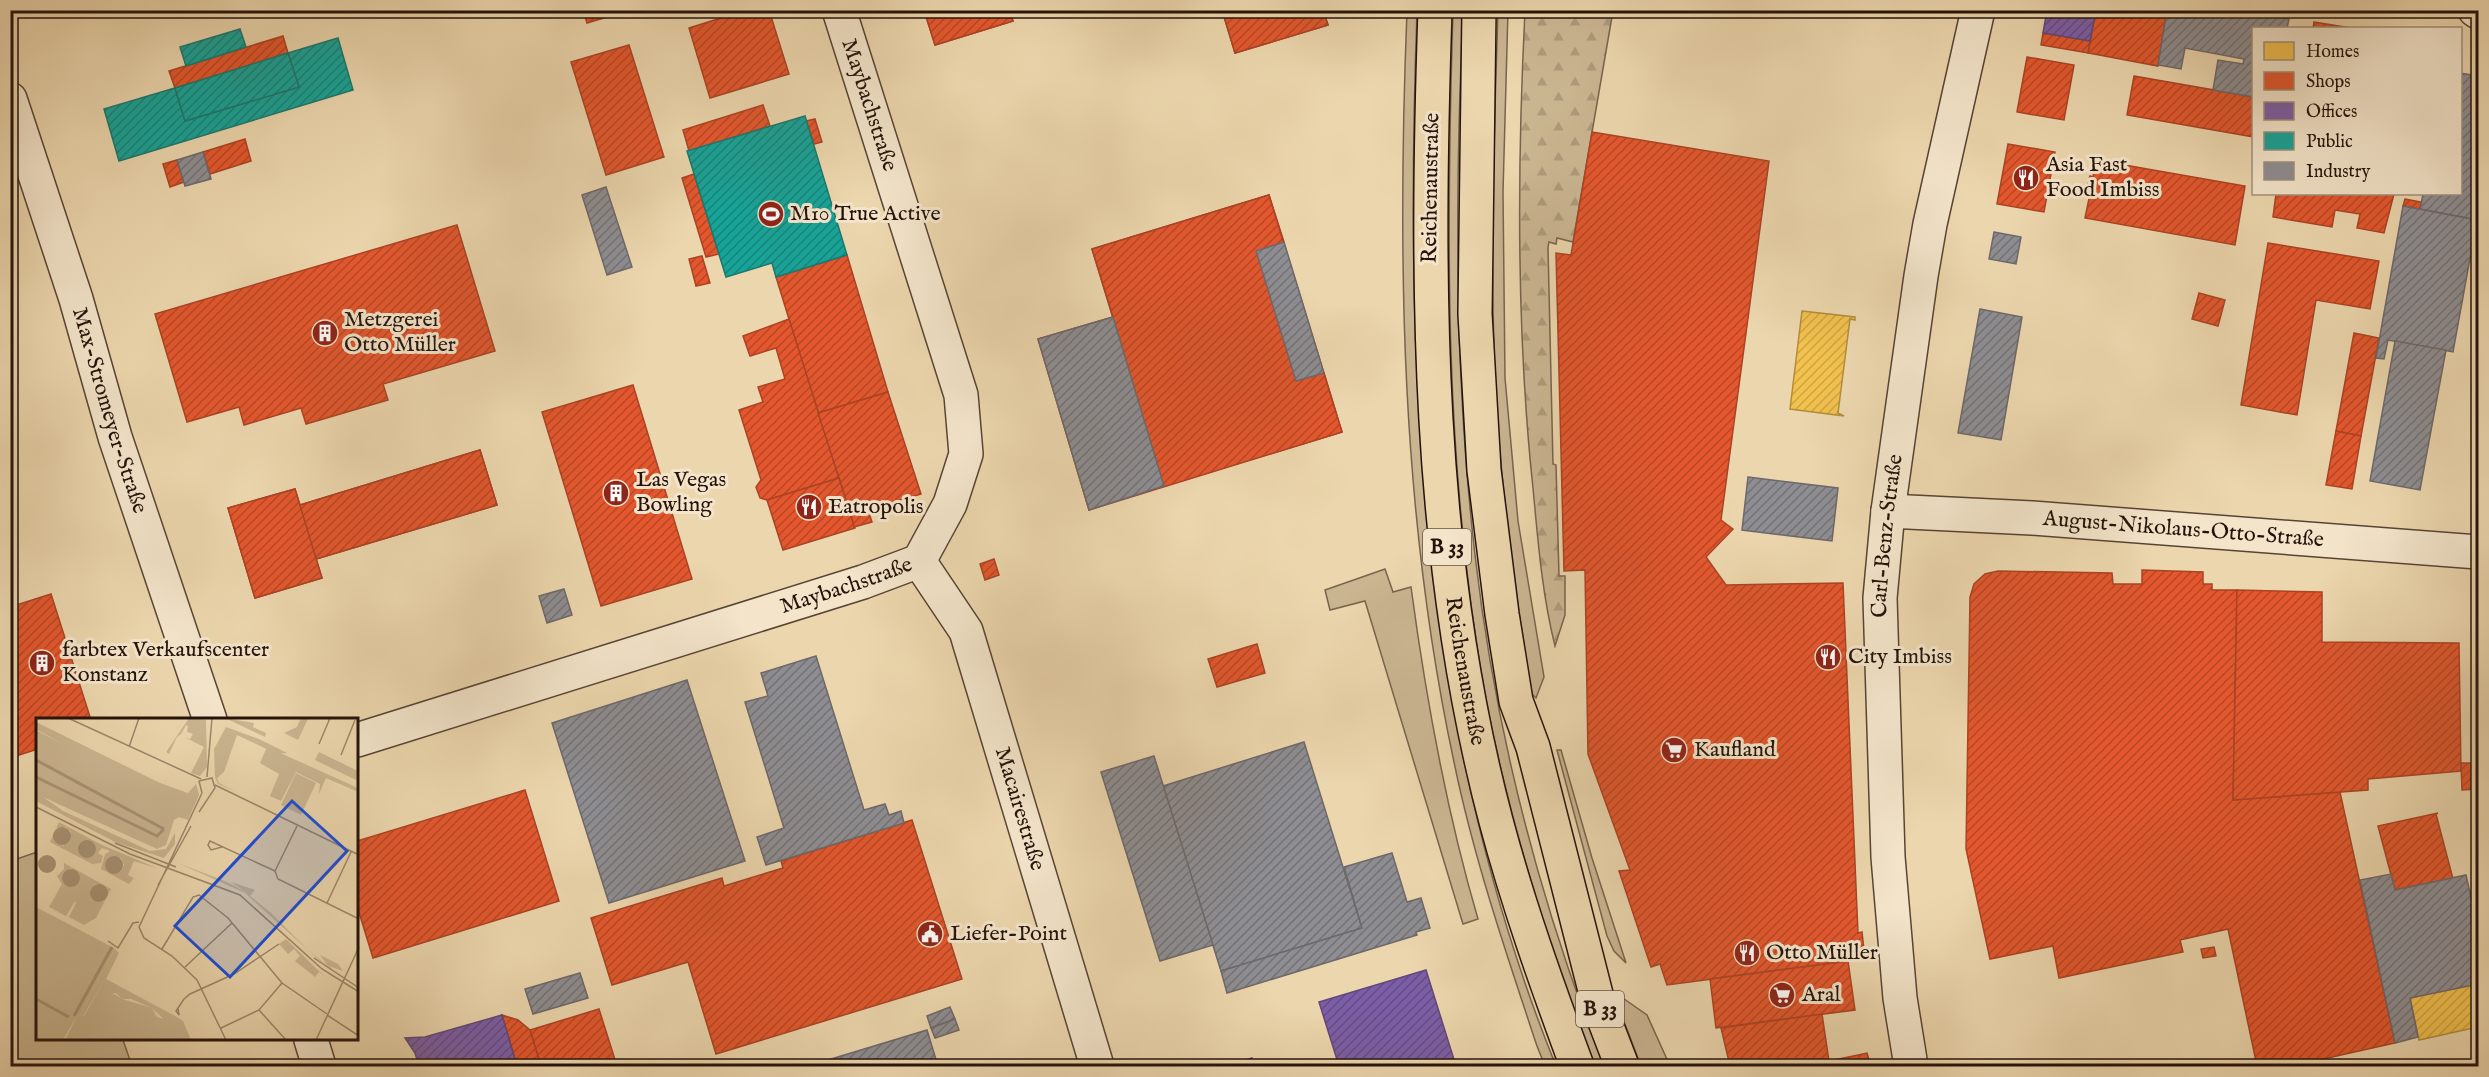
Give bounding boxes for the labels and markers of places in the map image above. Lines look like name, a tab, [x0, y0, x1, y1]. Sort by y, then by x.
place label: Asia Fast Food Imbiss	[2045, 151, 2159, 204]
restaurant icon: Asia Fast Food Imbiss	[2011, 163, 2041, 193]
sports icon: M10 True Active	[756, 199, 786, 229]
place label: M10 True Active	[790, 200, 940, 228]
place label: Metzgerei Otto Müller	[344, 306, 456, 359]
building icon: Metzgerei Otto Müller	[310, 318, 340, 348]
place label: Las Vegas Bowling	[636, 466, 726, 519]
building icon: Las Vegas Bowling	[601, 478, 631, 508]
restaurant icon: Eatropolis	[794, 492, 824, 522]
place label: Eatropolis	[828, 493, 924, 521]
place label: farbtex Verkaufscenter Konstanz	[62, 636, 269, 689]
restaurant icon: City Imbiss	[1813, 642, 1843, 672]
place label: City Imbiss	[1848, 643, 1952, 671]
building icon: farbtex Verkaufscenter Konstanz	[27, 648, 57, 678]
supermarket icon: Kaufland	[1659, 735, 1689, 765]
place label: Kaufland	[1694, 736, 1776, 764]
public building icon: Liefer-Point	[915, 919, 945, 949]
place label: Liefer-Point	[950, 920, 1067, 948]
restaurant icon: Otto Müller	[1732, 938, 1762, 968]
place label: Otto Müller	[1766, 939, 1878, 967]
supermarket icon: Aral	[1767, 980, 1797, 1010]
place label: Aral	[1801, 981, 1840, 1009]

